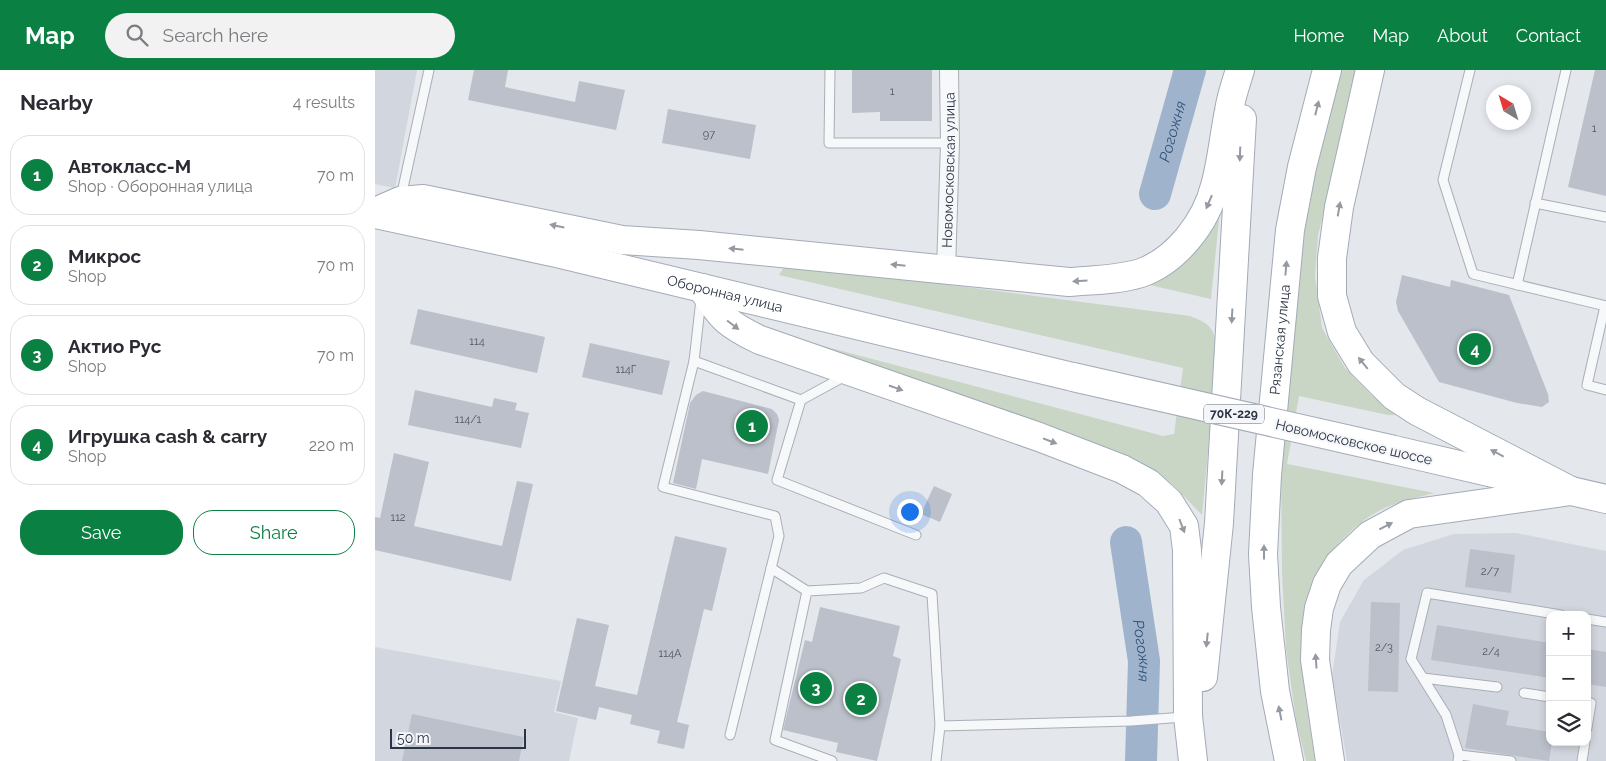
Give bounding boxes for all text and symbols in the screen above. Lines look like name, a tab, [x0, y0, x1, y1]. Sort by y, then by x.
search box	[105, 13, 455, 58]
text: Map	[25, 21, 75, 50]
icon: search	[123, 21, 151, 49]
text: Search here	[163, 24, 268, 46]
text: Home	[1293, 25, 1344, 46]
text: Map	[1372, 25, 1409, 46]
text: About	[1437, 25, 1488, 46]
text: Contact	[1516, 25, 1581, 46]
house number: 1	[890, 85, 895, 98]
north arrow	[1486, 85, 1531, 130]
text: Nearby	[20, 90, 93, 115]
street label: Новомосковская улица	[939, 92, 958, 248]
text: 4 results	[293, 93, 355, 112]
water label: Рогожня	[1155, 99, 1190, 164]
one-way arrow	[1313, 101, 1321, 116]
house number: 1	[1592, 122, 1597, 135]
house number: 97	[703, 128, 715, 141]
one-way arrow	[1236, 146, 1244, 162]
text: Автокласс-М	[68, 155, 191, 177]
text: 1	[33, 166, 41, 185]
text: 70 m	[317, 166, 354, 185]
text: Shop · Оборонная улица	[68, 177, 253, 196]
one-way arrow	[1205, 195, 1213, 209]
one-way arrow	[1336, 201, 1344, 217]
one-way arrow	[549, 222, 565, 230]
text: Микрос	[68, 245, 141, 267]
one-way arrow	[728, 245, 744, 253]
text: 2	[32, 256, 42, 275]
text: 70 m	[317, 256, 354, 275]
one-way arrow	[1282, 259, 1290, 275]
one-way arrow	[890, 261, 906, 269]
text: Shop	[68, 267, 106, 286]
street label: Оборонная улица	[666, 272, 785, 315]
one-way arrow	[1072, 278, 1088, 286]
street label: Рязанская улица	[1267, 284, 1293, 396]
one-way arrow	[1227, 308, 1235, 324]
one-way arrow	[726, 320, 739, 331]
pin: 4	[1459, 330, 1491, 368]
text: Актио Рус	[68, 335, 161, 357]
house number: 114	[469, 335, 485, 348]
text: 3	[33, 346, 41, 365]
text: 70 m	[317, 346, 354, 365]
text: Shop	[68, 357, 106, 376]
one-way arrow	[1357, 357, 1368, 370]
house number: 114Г	[615, 363, 637, 376]
one-way arrow	[889, 385, 904, 393]
road number: 70К-229	[1204, 404, 1264, 424]
pin: 1	[736, 407, 768, 445]
house number: 114/1	[455, 413, 482, 426]
street label: Новомосковское шоссе	[1274, 416, 1434, 468]
text: Игрушка cash & carry	[68, 425, 267, 447]
text: 4	[32, 436, 42, 455]
text: 220 m	[309, 436, 354, 455]
one-way arrow	[1043, 437, 1058, 445]
text: Shop	[68, 447, 106, 466]
one-way arrow	[1489, 449, 1504, 457]
one-way arrow	[1218, 470, 1226, 486]
your location	[897, 499, 923, 525]
button: Save	[20, 510, 183, 555]
button: Share	[193, 510, 355, 555]
house number: 112	[390, 511, 406, 524]
one-way arrow	[1178, 519, 1186, 534]
one-way arrow	[1379, 522, 1393, 530]
one-way arrow	[1260, 543, 1268, 559]
house number: 2/7	[1481, 565, 1499, 578]
map controls	[1546, 611, 1591, 746]
button: +	[1546, 611, 1591, 656]
water label: Рогожня	[1129, 618, 1154, 682]
one-way arrow	[1203, 632, 1211, 648]
house number: 2/3	[1375, 641, 1393, 654]
house number: 2/4	[1482, 645, 1500, 658]
house number: 114А	[659, 647, 682, 660]
one-way arrow	[1311, 652, 1319, 668]
button: −	[1546, 656, 1591, 701]
pin: 3	[800, 669, 832, 707]
pin: 2	[845, 680, 877, 718]
button: layers	[1546, 701, 1591, 746]
one-way arrow	[1275, 705, 1283, 721]
scale bar	[390, 726, 526, 749]
text: 50 m	[397, 730, 430, 746]

